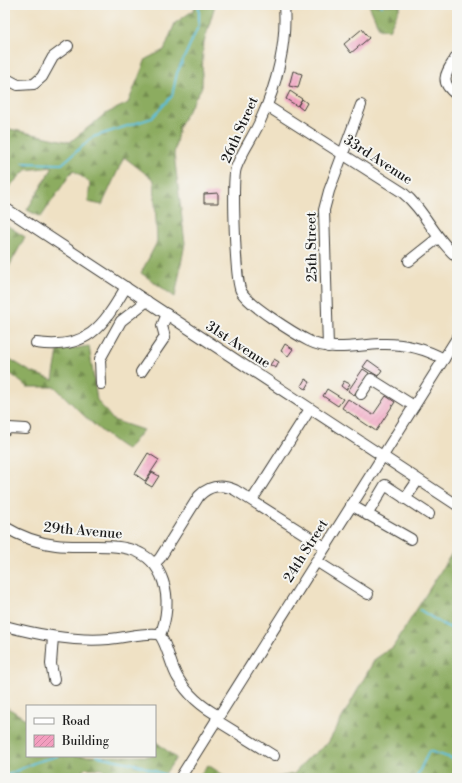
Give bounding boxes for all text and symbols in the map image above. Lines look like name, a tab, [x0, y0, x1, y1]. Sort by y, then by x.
street label: 26th Street	[217, 94, 263, 166]
street label: 33rd Avenue	[340, 131, 416, 189]
street label: 25th Street	[302, 212, 322, 282]
street label: 31st Avenue	[202, 317, 274, 373]
street label: 24th Street	[280, 516, 332, 586]
street label: 29th Avenue	[43, 519, 123, 543]
legend	[26, 705, 156, 757]
text: Road	[62, 714, 90, 729]
text: Building	[61, 734, 110, 749]

